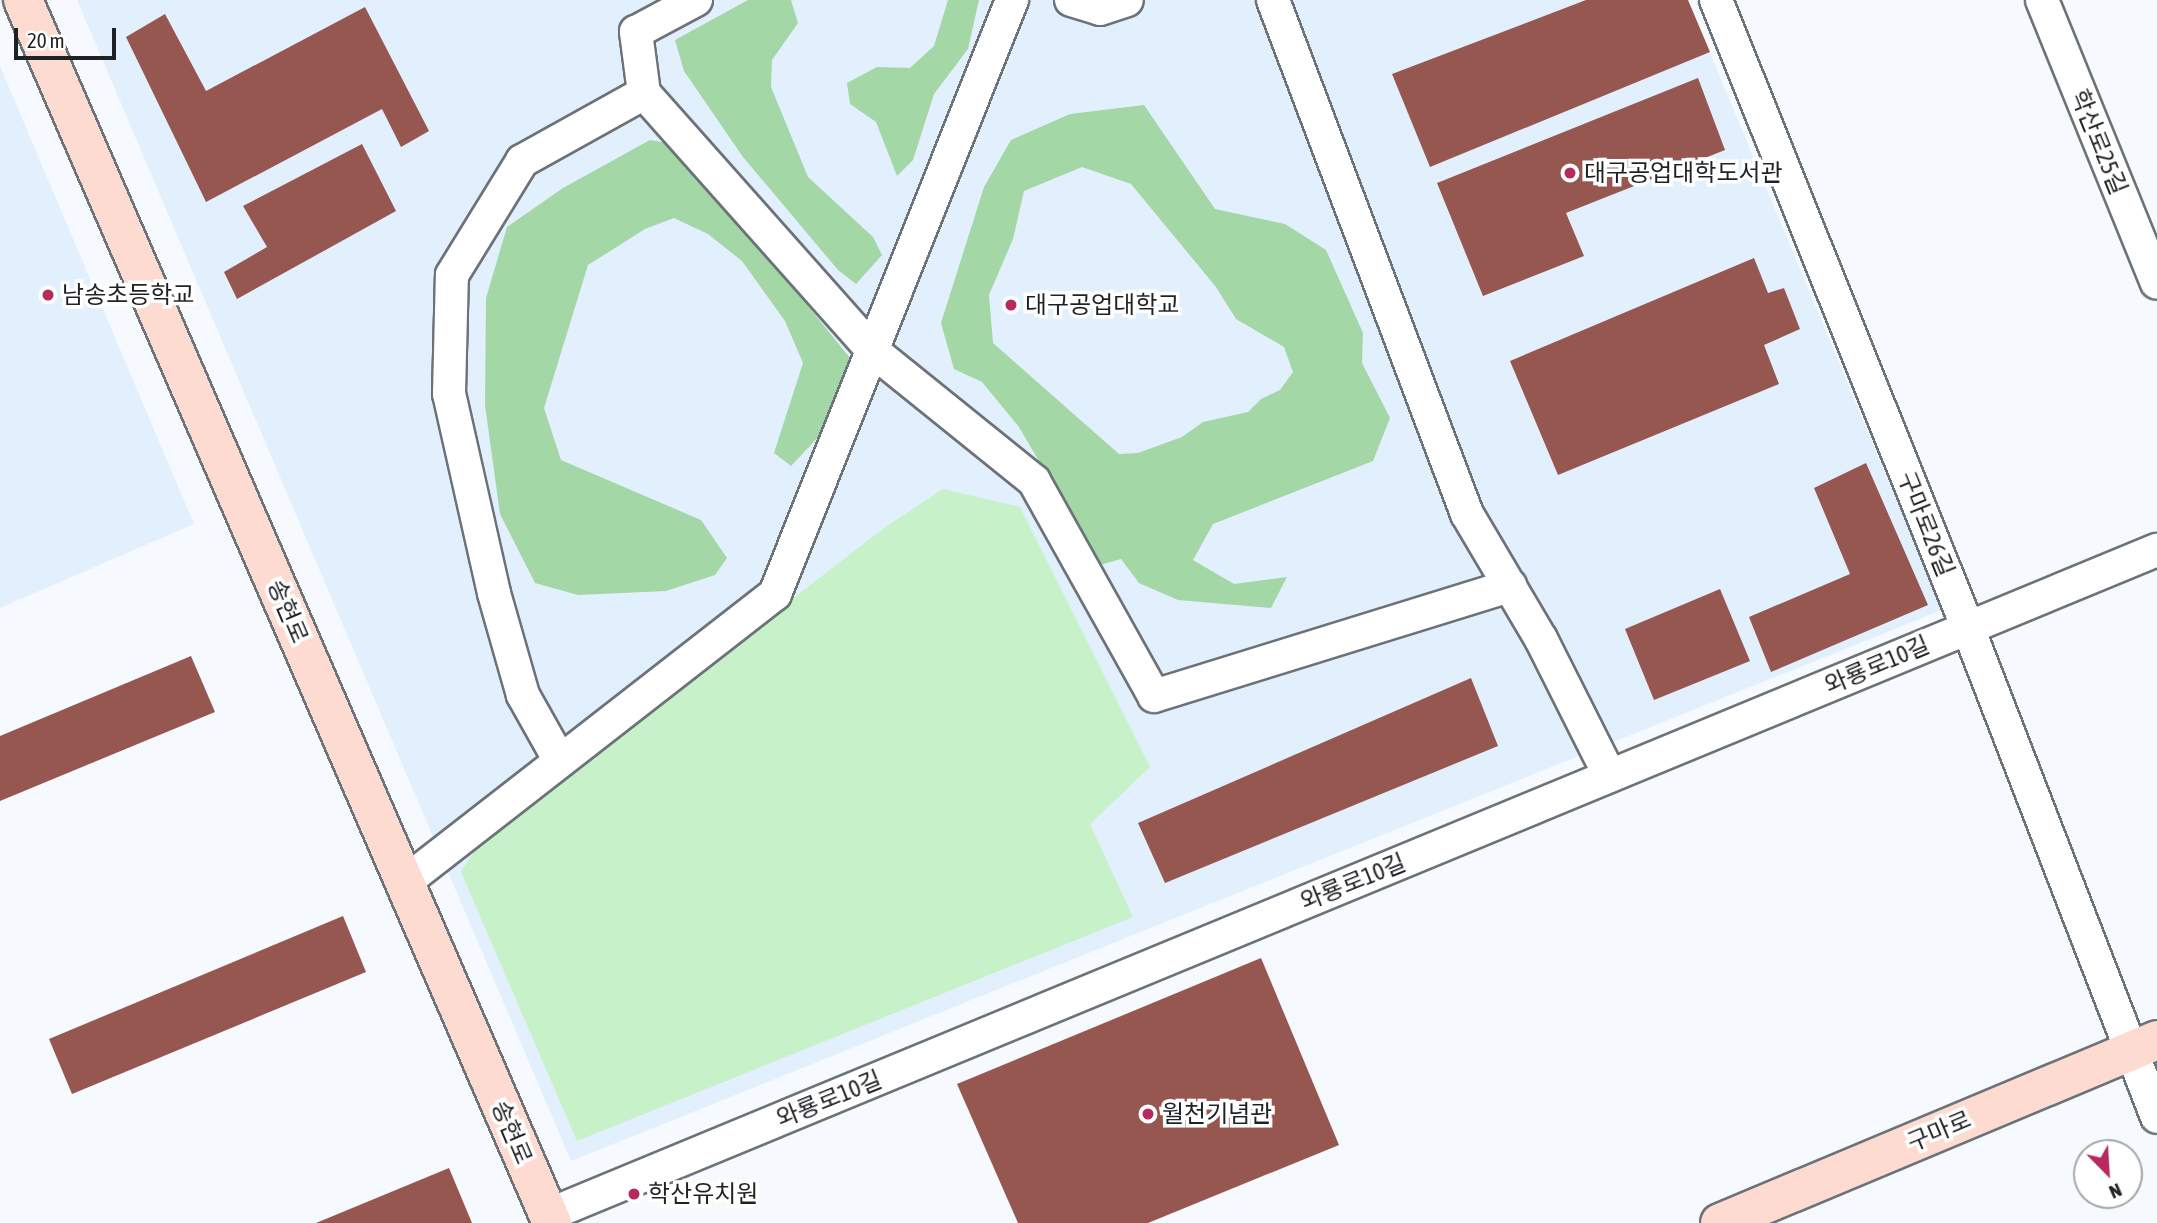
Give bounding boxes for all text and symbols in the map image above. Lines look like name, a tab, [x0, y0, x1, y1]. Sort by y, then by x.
scale bar	[18, 14, 119, 58]
text: 20 m	[27, 28, 65, 52]
street label: 학산로25길	[2065, 85, 2133, 199]
place label: 대구공업대학도서관	[1584, 159, 1783, 187]
marker: 대구공업대학도서관	[1562, 165, 1578, 181]
place label: 남송초등학교	[62, 281, 194, 309]
marker: 남송초등학교	[40, 287, 56, 303]
place label: 대구공업대학교	[1025, 291, 1180, 319]
marker: 대구공업대학교	[1003, 297, 1019, 313]
street label: 구마로26길	[1892, 467, 1960, 581]
street label: 송현로	[262, 575, 314, 647]
street label: 와룡로10길	[1820, 630, 1934, 700]
street label: 와룡로10길	[1296, 848, 1410, 916]
street label: 와룡로10길	[772, 1065, 886, 1133]
street label: 송현로	[486, 1096, 538, 1168]
place label: 월천기념관	[1162, 1100, 1272, 1128]
street label: 구마로	[1903, 1105, 1975, 1157]
marker: 월천기념관	[1140, 1106, 1156, 1122]
north arrow	[2073, 1139, 2143, 1209]
text: N	[2106, 1179, 2125, 1204]
place label: 학산유치원	[648, 1180, 758, 1208]
marker: 학산유치원	[626, 1186, 642, 1202]

